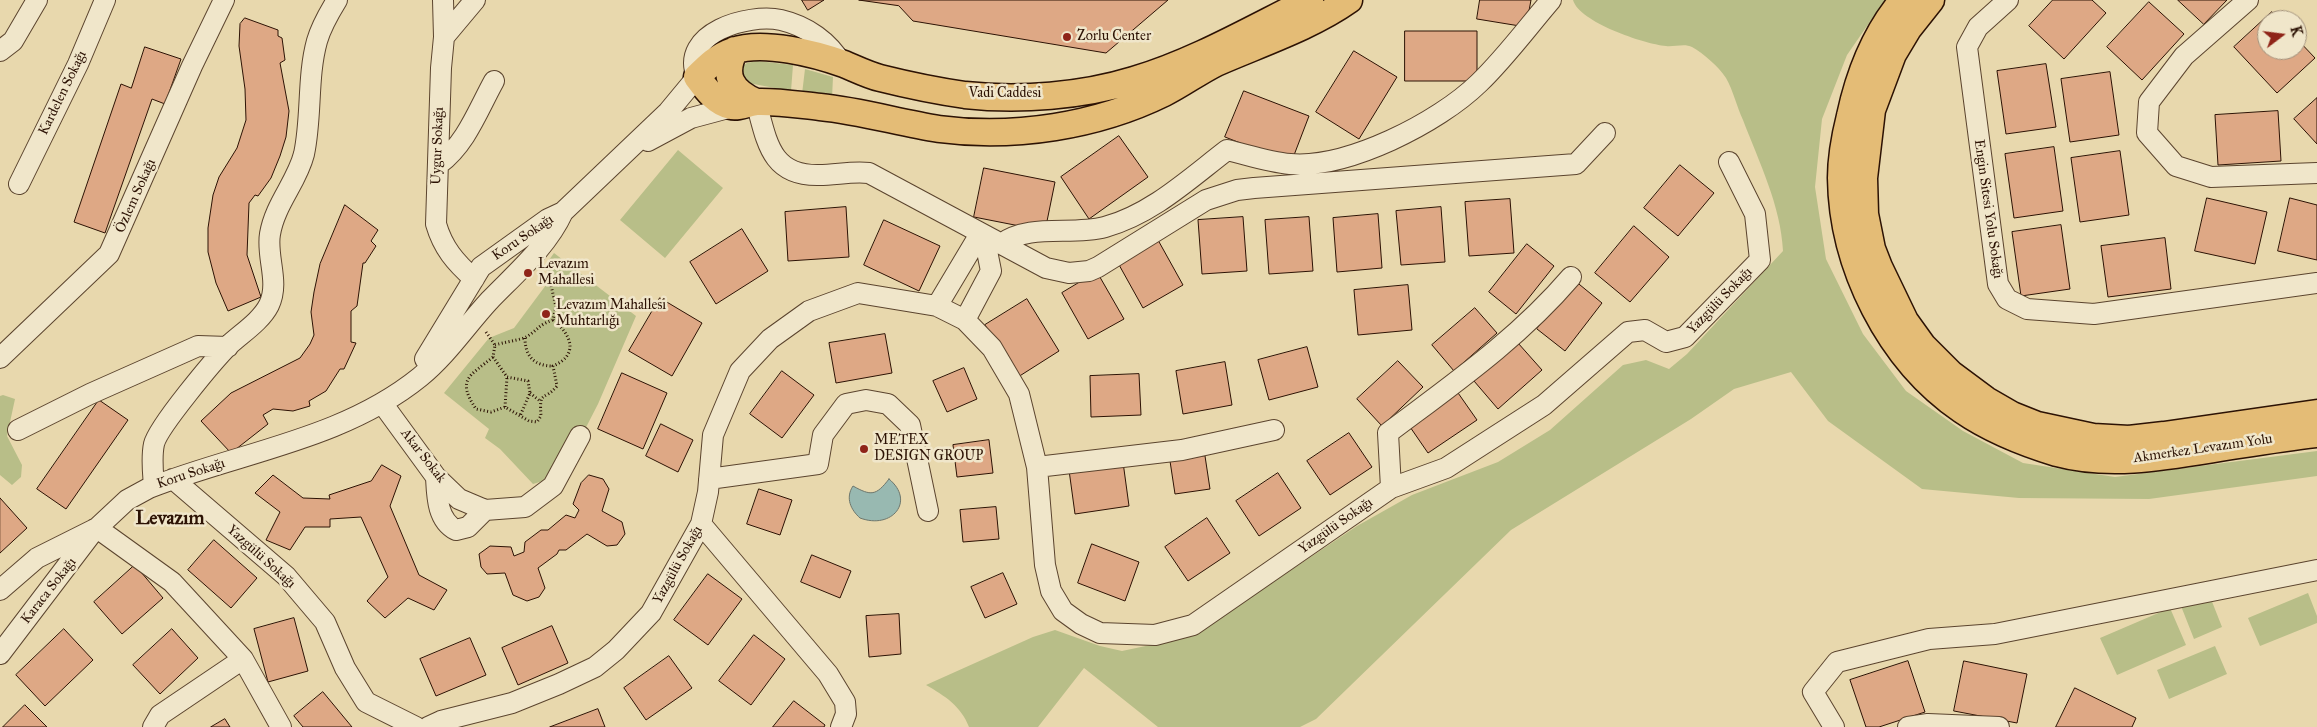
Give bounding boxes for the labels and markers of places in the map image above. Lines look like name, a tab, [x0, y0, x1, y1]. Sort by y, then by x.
place label: Zorlu Center	[1077, 29, 1151, 45]
marker: Zorlu Center	[1061, 31, 1073, 43]
place label: Levazım Mahallesi	[538, 257, 594, 290]
marker: Levazım Mahallesi	[522, 267, 534, 279]
place label: Levazım Mahallesi Muhtarlığı	[556, 298, 666, 331]
marker: Levazım Mahallesi Muhtarlığı	[540, 308, 552, 320]
place label: METEX DESIGN GROUP	[874, 433, 983, 466]
marker: METEX DESIGN GROUP	[858, 443, 870, 455]

